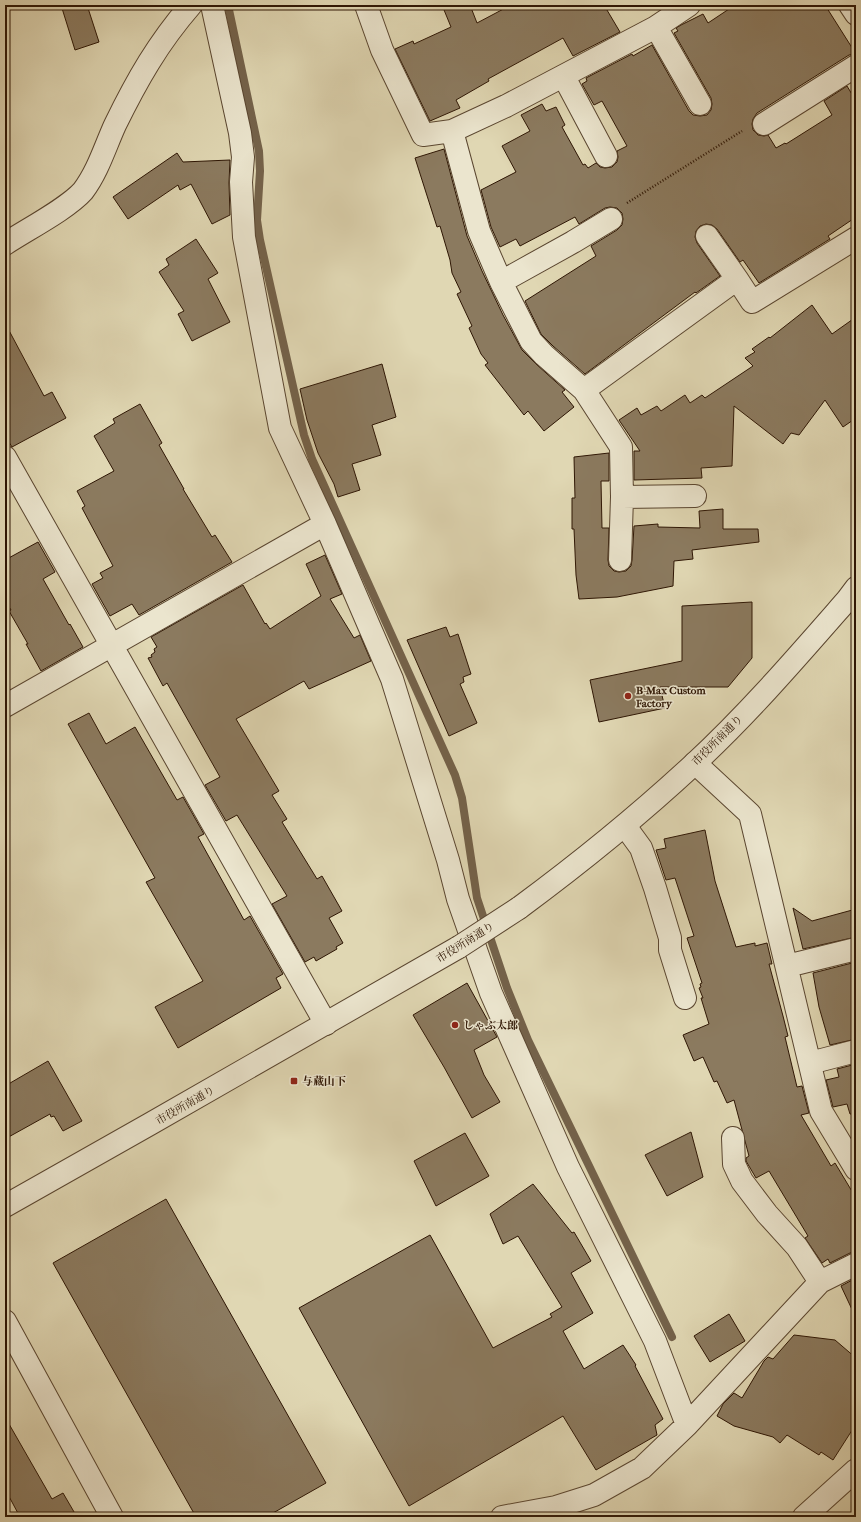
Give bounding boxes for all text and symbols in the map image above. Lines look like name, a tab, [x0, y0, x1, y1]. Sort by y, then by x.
place label: B-Max Custom Factory	[635, 684, 706, 710]
marker: B-Max Custom Factory	[623, 691, 633, 701]
street label: 市役所南通り	[689, 712, 745, 768]
street label: 市役所南通り	[434, 919, 497, 965]
place label: しゃぶ太郎	[463, 1019, 518, 1032]
marker: しゃぶ太郎	[450, 1020, 460, 1030]
place label: 与蔵山下	[302, 1075, 346, 1088]
marker: 与蔵山下	[289, 1076, 299, 1086]
street label: 市役所南通り	[153, 1083, 217, 1128]

